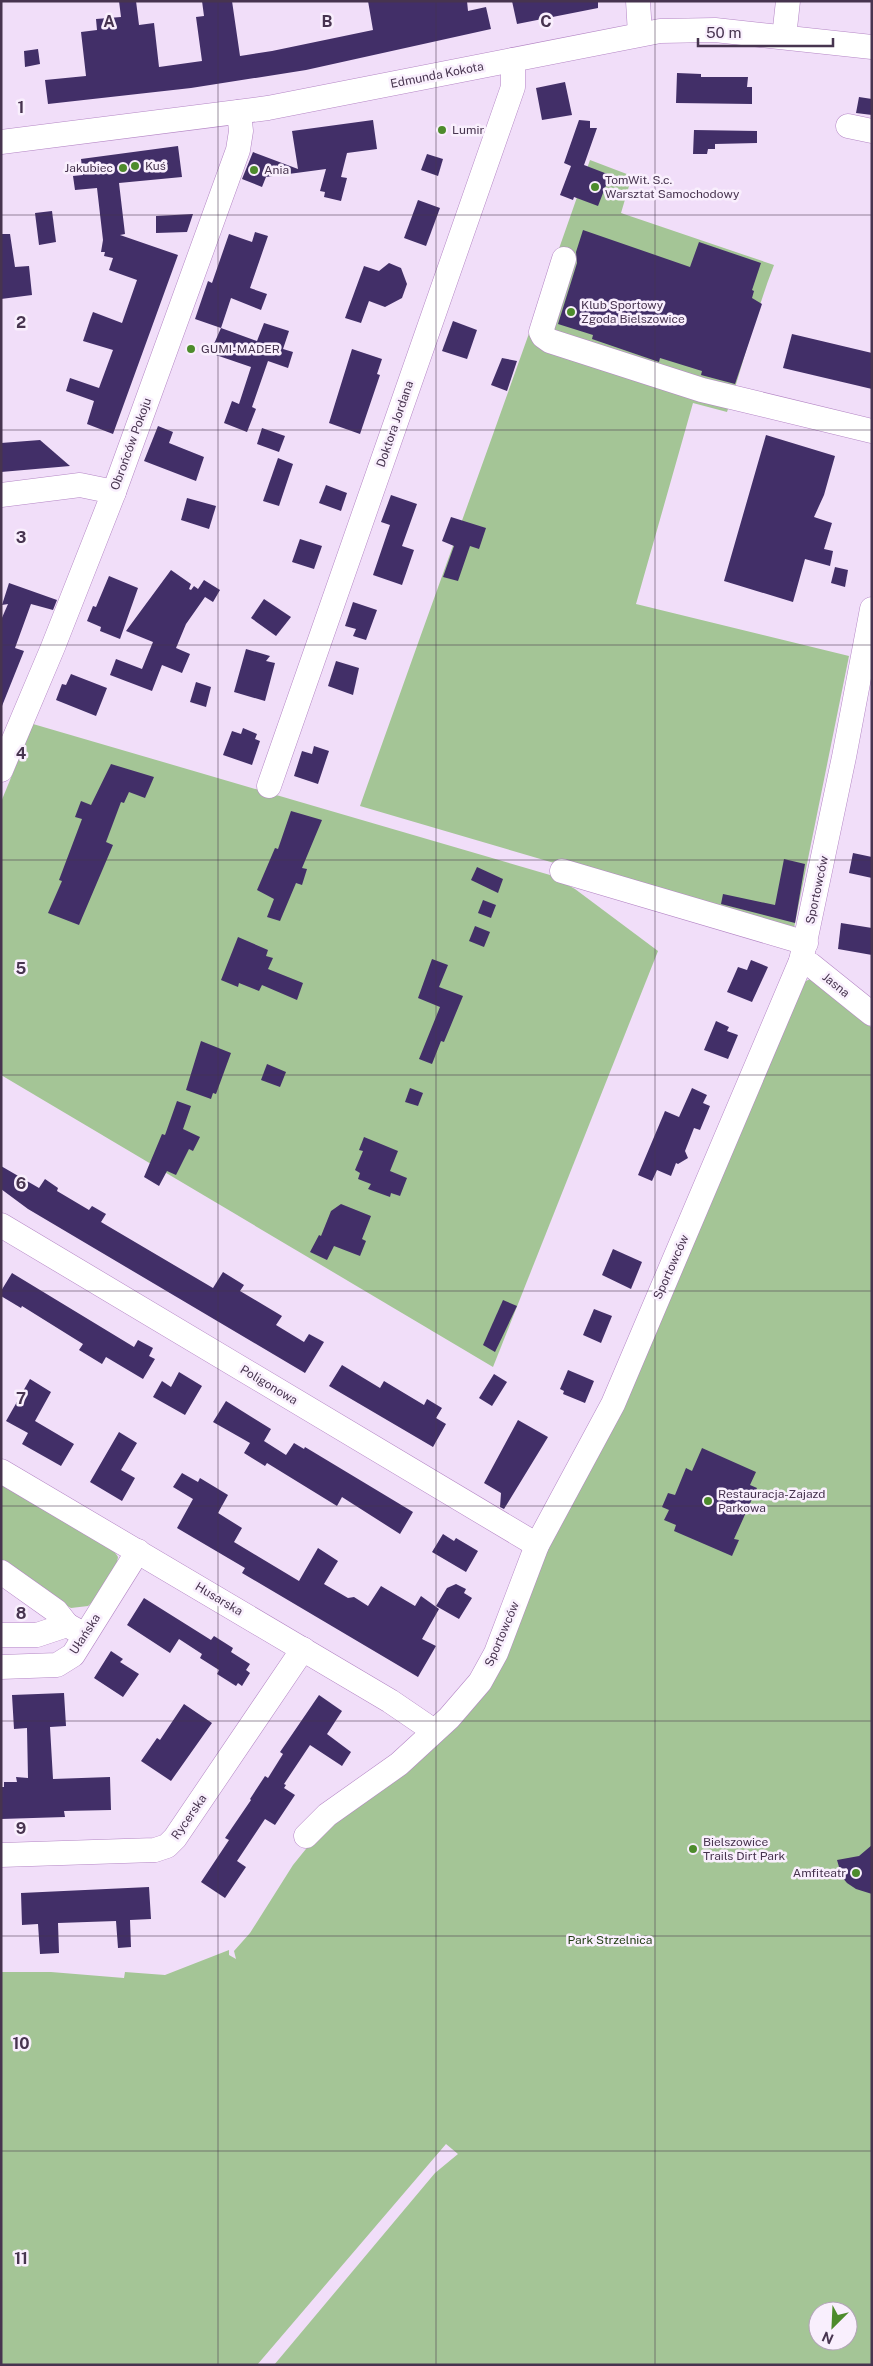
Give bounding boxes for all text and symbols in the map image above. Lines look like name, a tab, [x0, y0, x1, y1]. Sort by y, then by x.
text: A	[103, 12, 115, 31]
text: B	[322, 12, 333, 31]
text: C	[540, 12, 552, 31]
scale bar	[698, 15, 833, 47]
text: 50 m	[706, 24, 741, 41]
street label: Edmunda Kokota	[389, 59, 485, 91]
text: 1	[18, 98, 24, 117]
place label: Lumir	[452, 123, 484, 137]
marker: Lumir	[436, 124, 448, 136]
place label: Kuś	[145, 159, 166, 173]
marker: Kuś	[129, 160, 141, 172]
place label: Jakubiec	[65, 161, 113, 175]
marker: Jakubiec	[117, 162, 129, 174]
place label: Ania	[264, 163, 289, 177]
marker: Ania	[248, 164, 260, 176]
place label: TomWit. S.c. Warsztat Samochodowy	[605, 173, 740, 201]
marker: TomWit. S.c. Warsztat Samochodowy	[589, 181, 601, 193]
place label: Klub Sportowy Zgoda Bielszowice	[581, 298, 685, 326]
marker: Klub Sportowy Zgoda Bielszowice	[565, 306, 577, 318]
text: 2	[16, 313, 26, 332]
place label: GUMI-MADER	[201, 342, 280, 356]
marker: GUMI-MADER	[185, 343, 197, 355]
street label: Doktora Jordana	[374, 379, 416, 469]
street label: Obrońców Pokoju	[108, 396, 154, 492]
text: 3	[16, 528, 26, 547]
text: 4	[16, 744, 27, 763]
street label: Sportowców	[803, 854, 831, 925]
text: 5	[16, 959, 27, 978]
street label: Jasna	[820, 970, 852, 1000]
text: 6	[16, 1174, 26, 1193]
street label: Sportowców	[650, 1232, 692, 1302]
street label: Poligonowa	[238, 1362, 300, 1408]
text: 7	[16, 1389, 26, 1408]
place label: Restauracja-Zajazd Parkowa	[718, 1487, 826, 1515]
marker: Restauracja-Zajazd Parkowa	[702, 1495, 714, 1507]
street label: Husarska	[193, 1579, 245, 1619]
street label: Sportowców	[482, 1599, 522, 1669]
text: 8	[16, 1604, 27, 1623]
street label: Ułańska	[67, 1611, 103, 1657]
street label: Rycerska	[168, 1792, 210, 1842]
text: 9	[16, 1819, 26, 1838]
place label: Bielszowice Trails Dirt Park	[703, 1835, 786, 1863]
marker: Bielszowice Trails Dirt Park	[687, 1843, 699, 1855]
place label: Amfiteatr	[793, 1866, 846, 1880]
marker: Amfiteatr	[850, 1867, 862, 1879]
park label: Park Strzelnica	[568, 1933, 652, 1947]
text: 10	[12, 2034, 30, 2053]
text: 11	[14, 2249, 28, 2268]
north arrow	[808, 2301, 858, 2351]
text: N	[819, 2328, 836, 2347]

